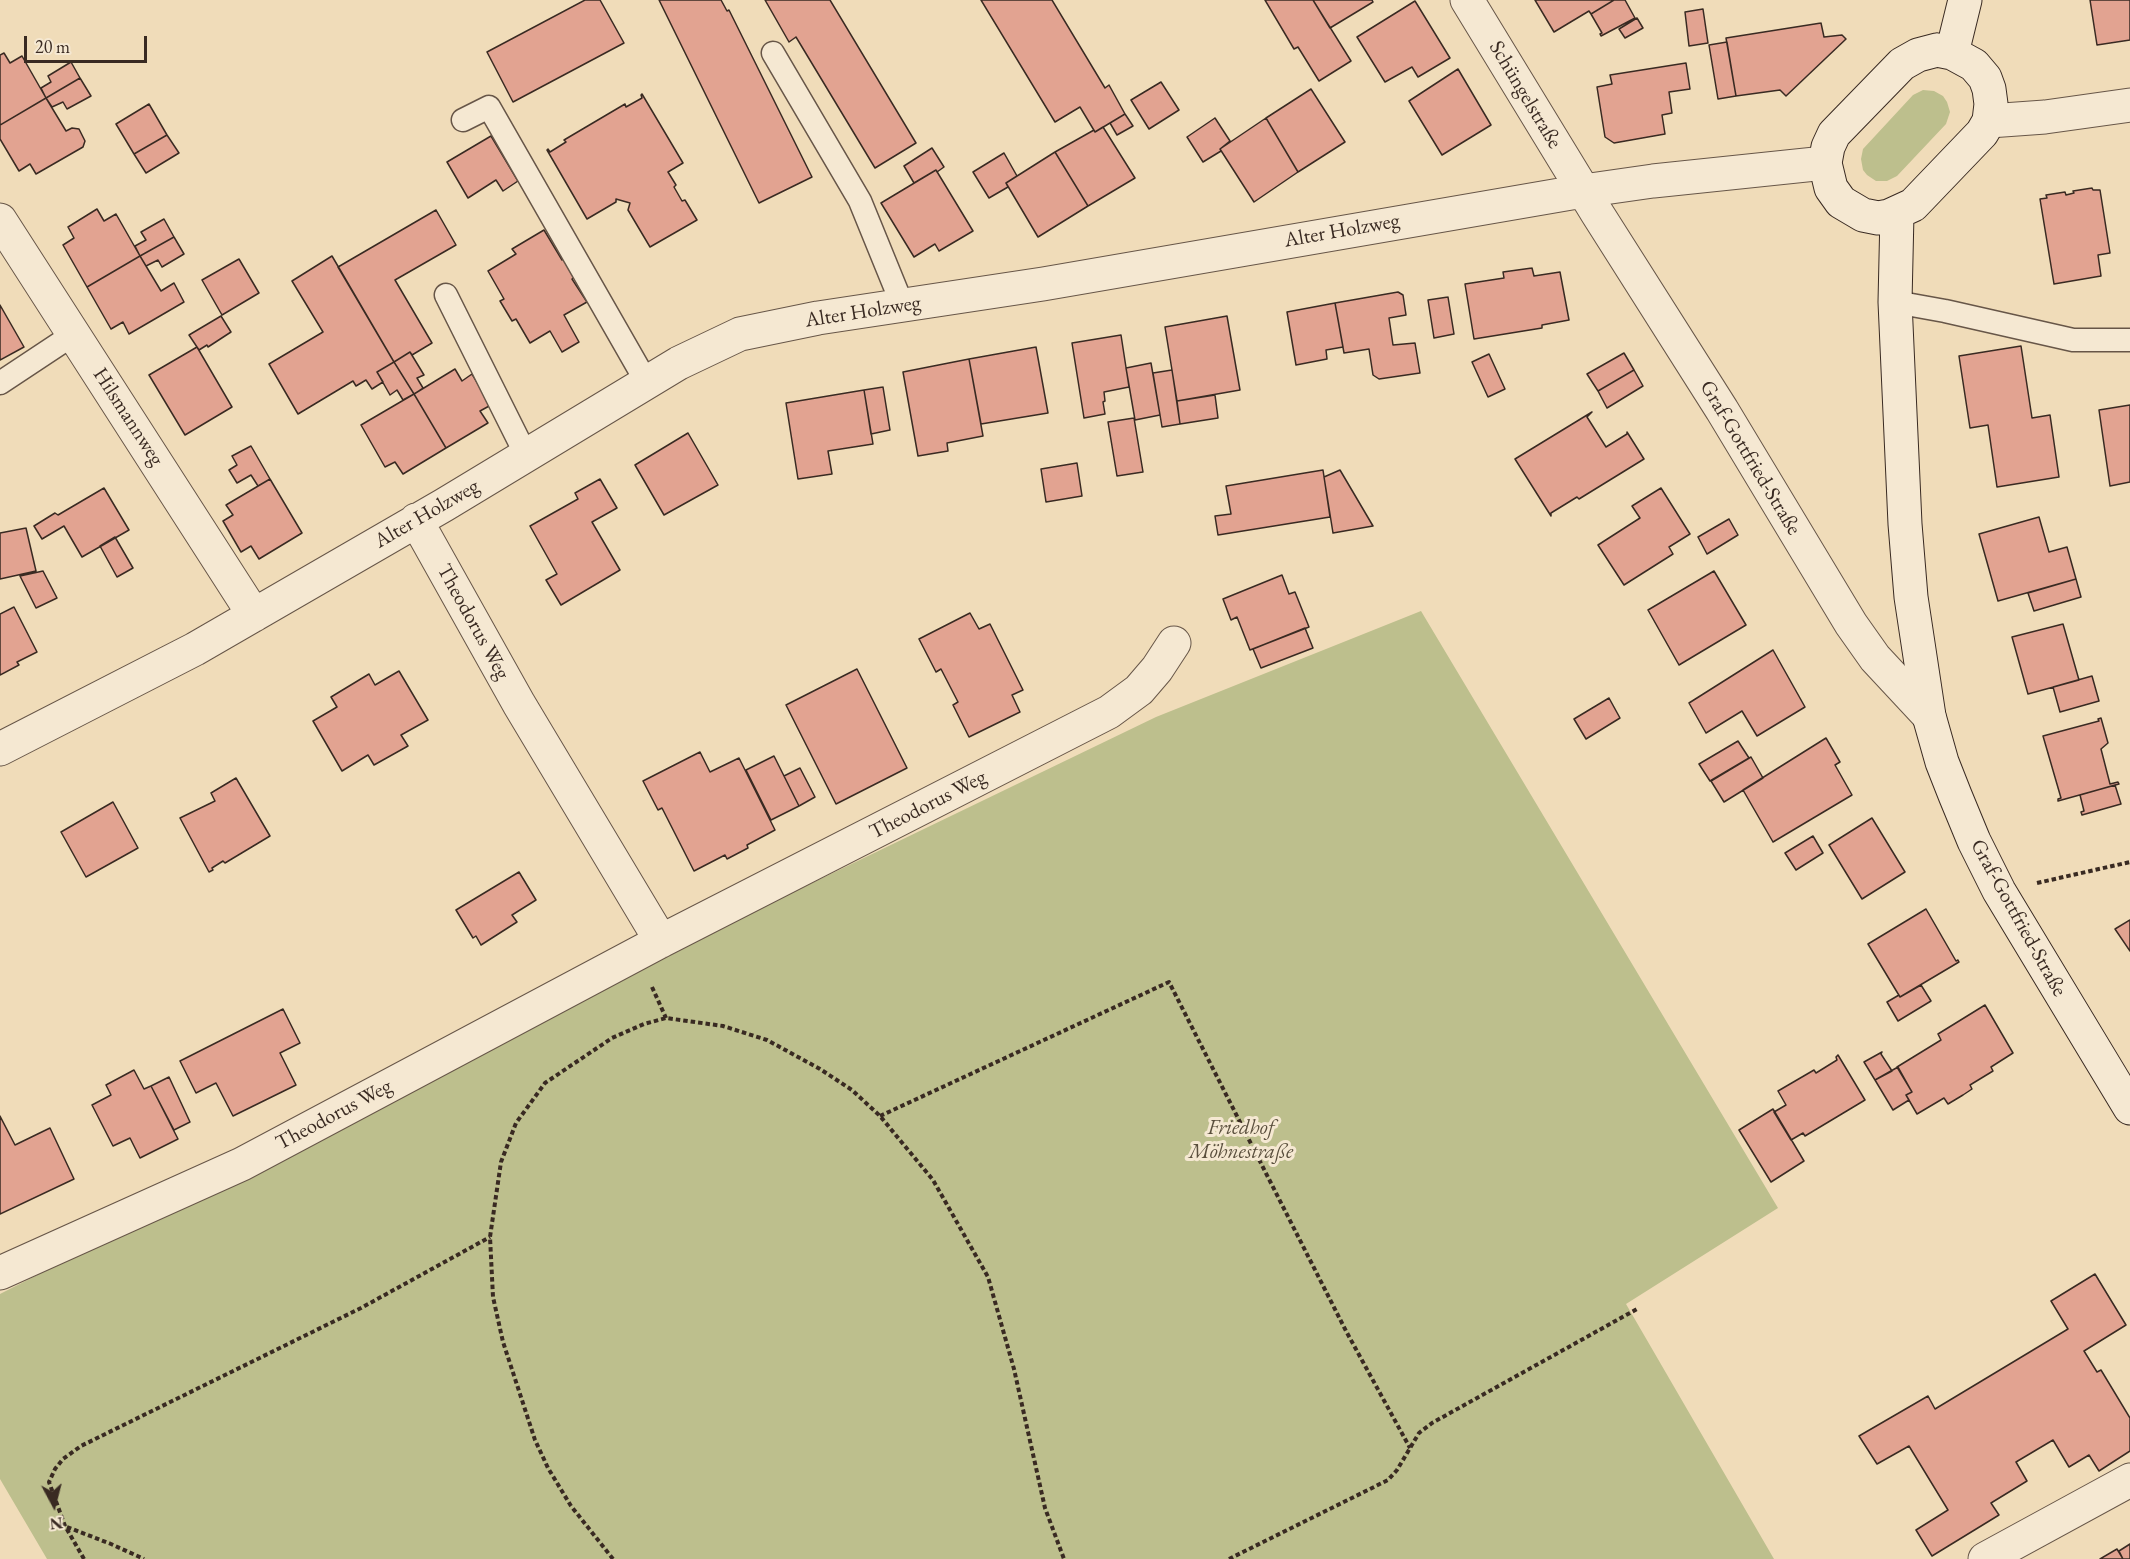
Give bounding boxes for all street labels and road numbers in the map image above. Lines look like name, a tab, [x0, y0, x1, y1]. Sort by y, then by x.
street label: Schüngelstraße	[1483, 37, 1567, 153]
street label: Alter Holzweg	[1282, 208, 1402, 254]
street label: Alter Holzweg	[803, 290, 923, 334]
street label: Hilsmannweg	[87, 363, 169, 471]
street label: Graf-Gottfried-Straße	[1694, 376, 1806, 540]
street label: Alter Holzweg	[370, 474, 484, 554]
street label: Theodorus Weg	[431, 560, 515, 684]
street label: Theodorus Weg	[865, 765, 991, 845]
street label: Graf-Gottfried-Straße	[1964, 835, 2072, 1001]
street label: Theodorus Weg	[272, 1074, 396, 1156]

